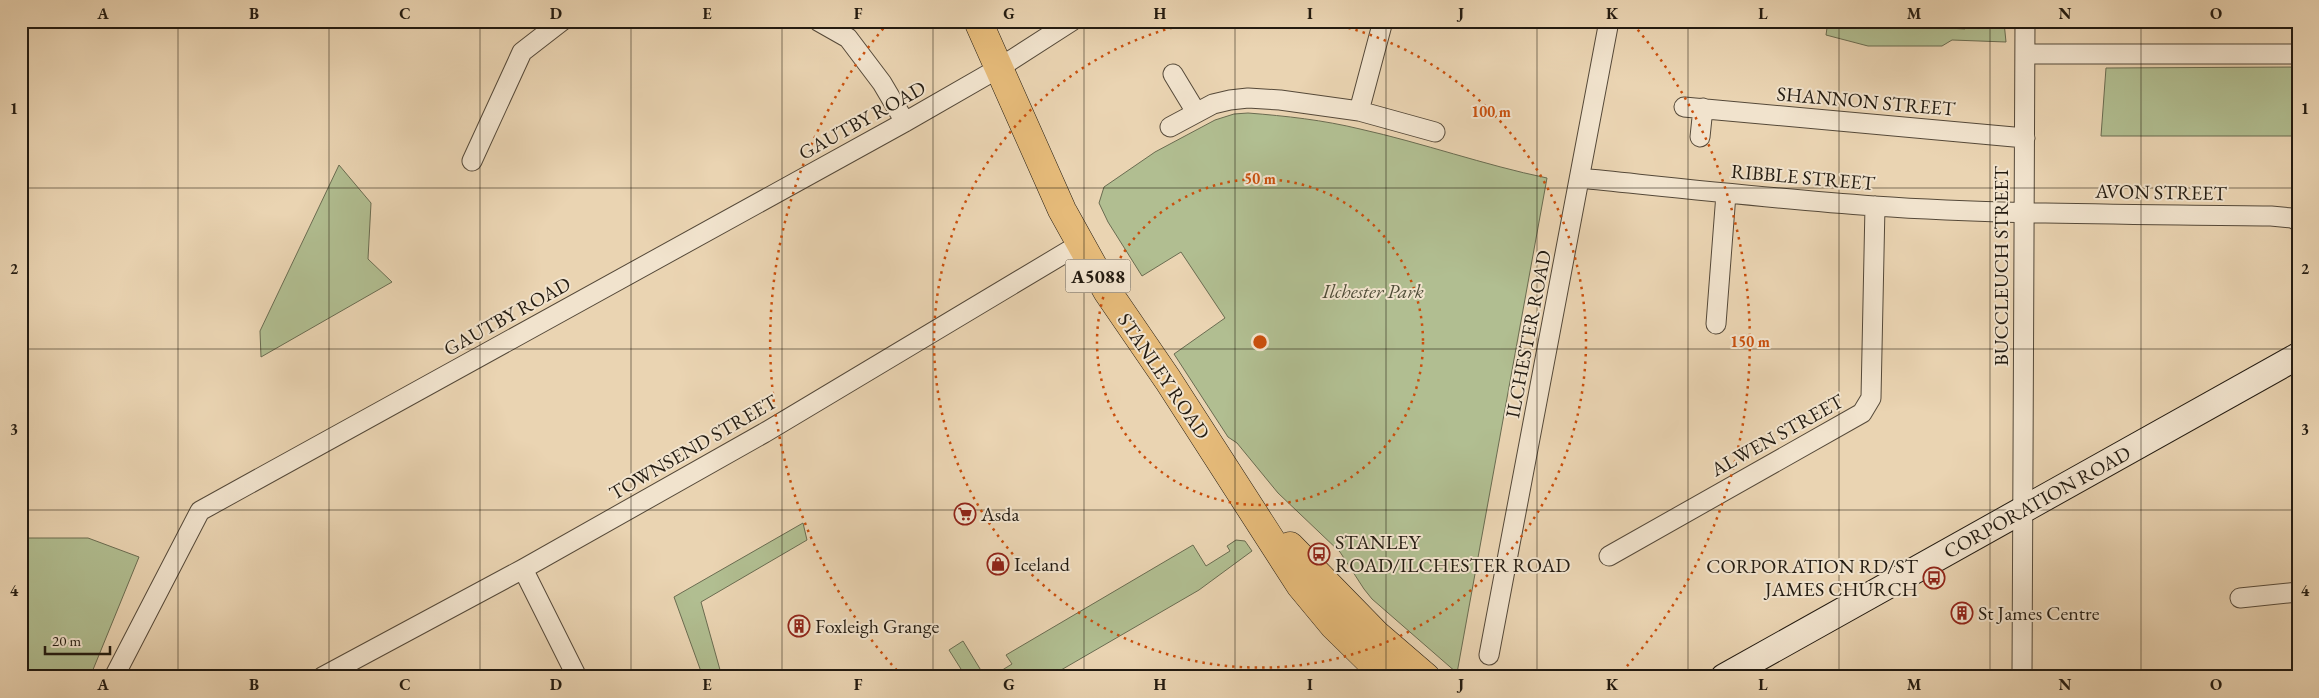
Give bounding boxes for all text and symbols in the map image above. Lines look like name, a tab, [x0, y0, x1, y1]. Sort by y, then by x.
text: A	[96, 3, 109, 24]
text: B	[249, 3, 259, 24]
text: C	[399, 3, 411, 24]
text: D	[550, 3, 562, 24]
text: E	[702, 3, 712, 24]
text: F	[854, 3, 863, 24]
text: G	[1003, 3, 1015, 24]
text: H	[1154, 3, 1167, 24]
text: I	[1307, 3, 1313, 24]
text: J	[1456, 3, 1464, 24]
text: K	[1606, 3, 1619, 24]
text: L	[1758, 3, 1768, 24]
text: M	[1907, 3, 1922, 24]
text: N	[2059, 3, 2072, 24]
text: O	[2210, 3, 2222, 24]
street label: GAUTBY ROAD	[794, 74, 930, 166]
street label: SHANNON STREET	[1776, 80, 1957, 122]
text: 1	[10, 98, 18, 119]
text: 1	[2301, 98, 2309, 119]
text: 100 m	[1471, 102, 1511, 121]
street label: RIBBLE STREET	[1730, 158, 1877, 196]
street label: BUCCLEUCH STREET	[1988, 165, 2014, 366]
text: 50 m	[1244, 169, 1276, 188]
street label: AVON STREET	[2094, 178, 2228, 206]
street label: ILCHESTER ROAD	[1499, 248, 1557, 420]
text: 2	[10, 258, 19, 279]
text: 2	[2301, 258, 2310, 279]
road number: A5088	[1066, 260, 1130, 292]
street label: GAUTBY ROAD	[439, 270, 575, 362]
park label: Ilchester Park	[1321, 278, 1424, 304]
street label: STANLEY ROAD	[1112, 308, 1216, 444]
text: 150 m	[1730, 332, 1770, 351]
centre of rings	[1251, 333, 1269, 351]
street label: ALWEN STREET	[1705, 387, 1848, 483]
street label: TOWNSEND STREET	[604, 388, 782, 506]
text: 3	[10, 419, 18, 440]
text: 3	[2301, 419, 2309, 440]
street label: CORPORATION ROAD	[1939, 440, 2135, 564]
place label: Asda	[980, 501, 1019, 527]
supermarket icon: Asda	[953, 502, 977, 526]
place label: STANLEY ROAD/ILCHESTER ROAD	[1335, 529, 1570, 578]
bus stop icon: STANLEY ROAD/ILCHESTER ROAD	[1307, 542, 1331, 566]
place label: Iceland	[1014, 551, 1071, 577]
shop icon: Iceland	[986, 552, 1010, 576]
place label: CORPORATION RD/ST JAMES CHURCH	[1706, 553, 1919, 602]
bus stop icon: CORPORATION RD/ST JAMES CHURCH	[1922, 566, 1946, 590]
text: 4	[10, 580, 19, 601]
text: 4	[2301, 580, 2310, 601]
place label: St James Centre	[1978, 600, 2100, 626]
building icon: St James Centre	[1950, 601, 1974, 625]
place label: Foxleigh Grange	[815, 613, 939, 639]
building icon: Foxleigh Grange	[787, 614, 811, 638]
scale bar	[45, 623, 110, 655]
text: 20 m	[52, 631, 81, 650]
text: A	[96, 674, 109, 695]
text: B	[249, 674, 259, 695]
text: C	[399, 674, 411, 695]
text: D	[550, 674, 562, 695]
text: E	[702, 674, 712, 695]
text: F	[854, 674, 863, 695]
text: G	[1003, 674, 1015, 695]
text: H	[1154, 674, 1167, 695]
text: I	[1307, 674, 1313, 695]
text: J	[1456, 674, 1464, 695]
text: K	[1606, 674, 1619, 695]
text: L	[1758, 674, 1768, 695]
text: M	[1907, 674, 1922, 695]
text: N	[2059, 674, 2072, 695]
text: O	[2210, 674, 2222, 695]

